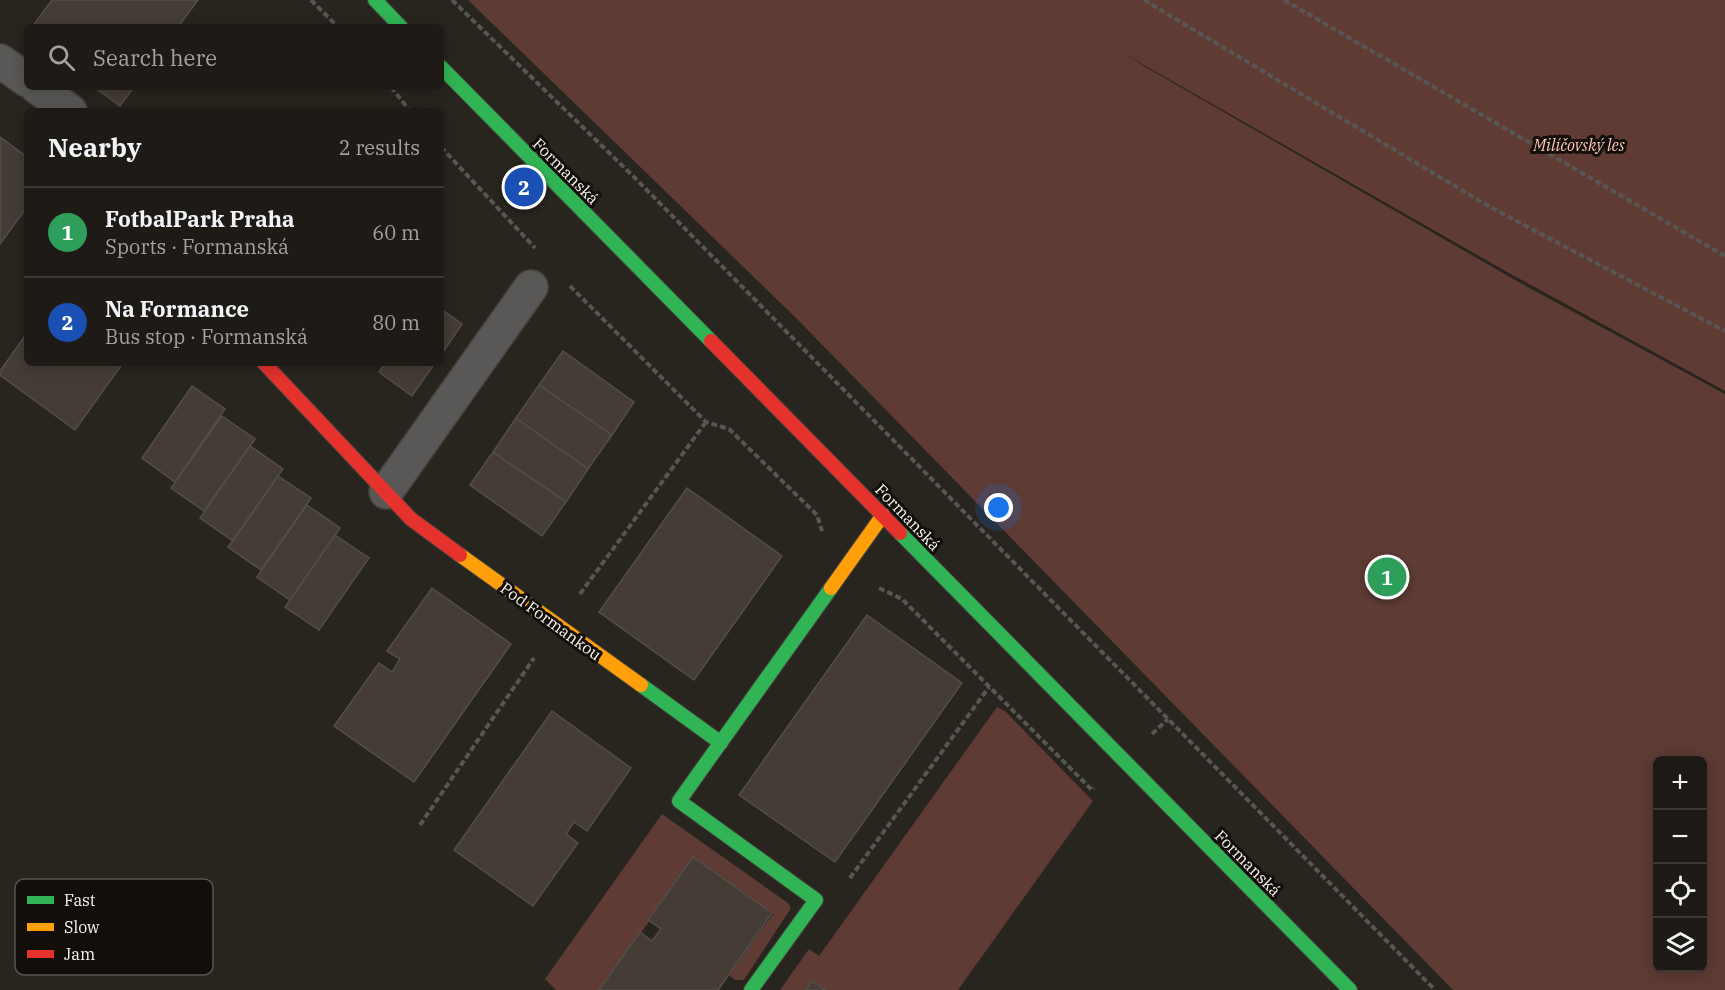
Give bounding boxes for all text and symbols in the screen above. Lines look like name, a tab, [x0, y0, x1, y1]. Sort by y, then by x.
search box	[24, 24, 444, 90]
icon: search	[45, 41, 78, 74]
text: Search here	[93, 43, 217, 72]
text: Nearby	[48, 130, 142, 164]
text: 2 results	[339, 134, 420, 161]
street label: Formanská	[529, 134, 604, 209]
park label: Milíčovský les	[1532, 135, 1625, 155]
pin: 2	[504, 164, 544, 210]
text: FotbalPark Praha	[105, 204, 295, 233]
text: 1	[62, 219, 74, 246]
text: 60 m	[372, 219, 420, 246]
text: Sports · Formanská	[105, 233, 289, 260]
text: Na Formance	[105, 294, 249, 323]
text: 2	[62, 309, 74, 336]
text: 80 m	[372, 309, 420, 336]
text: Bus stop · Formanská	[105, 323, 308, 350]
street label: Formanská	[871, 479, 945, 555]
your location	[984, 493, 1013, 522]
pin: 1	[1368, 554, 1406, 600]
street label: Pod Formankou	[497, 578, 606, 664]
map controls	[1653, 756, 1707, 972]
button: +	[1653, 756, 1707, 810]
button: −	[1653, 810, 1707, 864]
street label: Formanská	[1211, 826, 1286, 901]
button: locate	[1653, 864, 1707, 918]
legend	[15, 879, 213, 975]
text: Fast	[64, 890, 96, 910]
text: Slow	[64, 917, 100, 937]
button: layers	[1653, 918, 1707, 972]
text: Jam	[64, 944, 95, 964]

